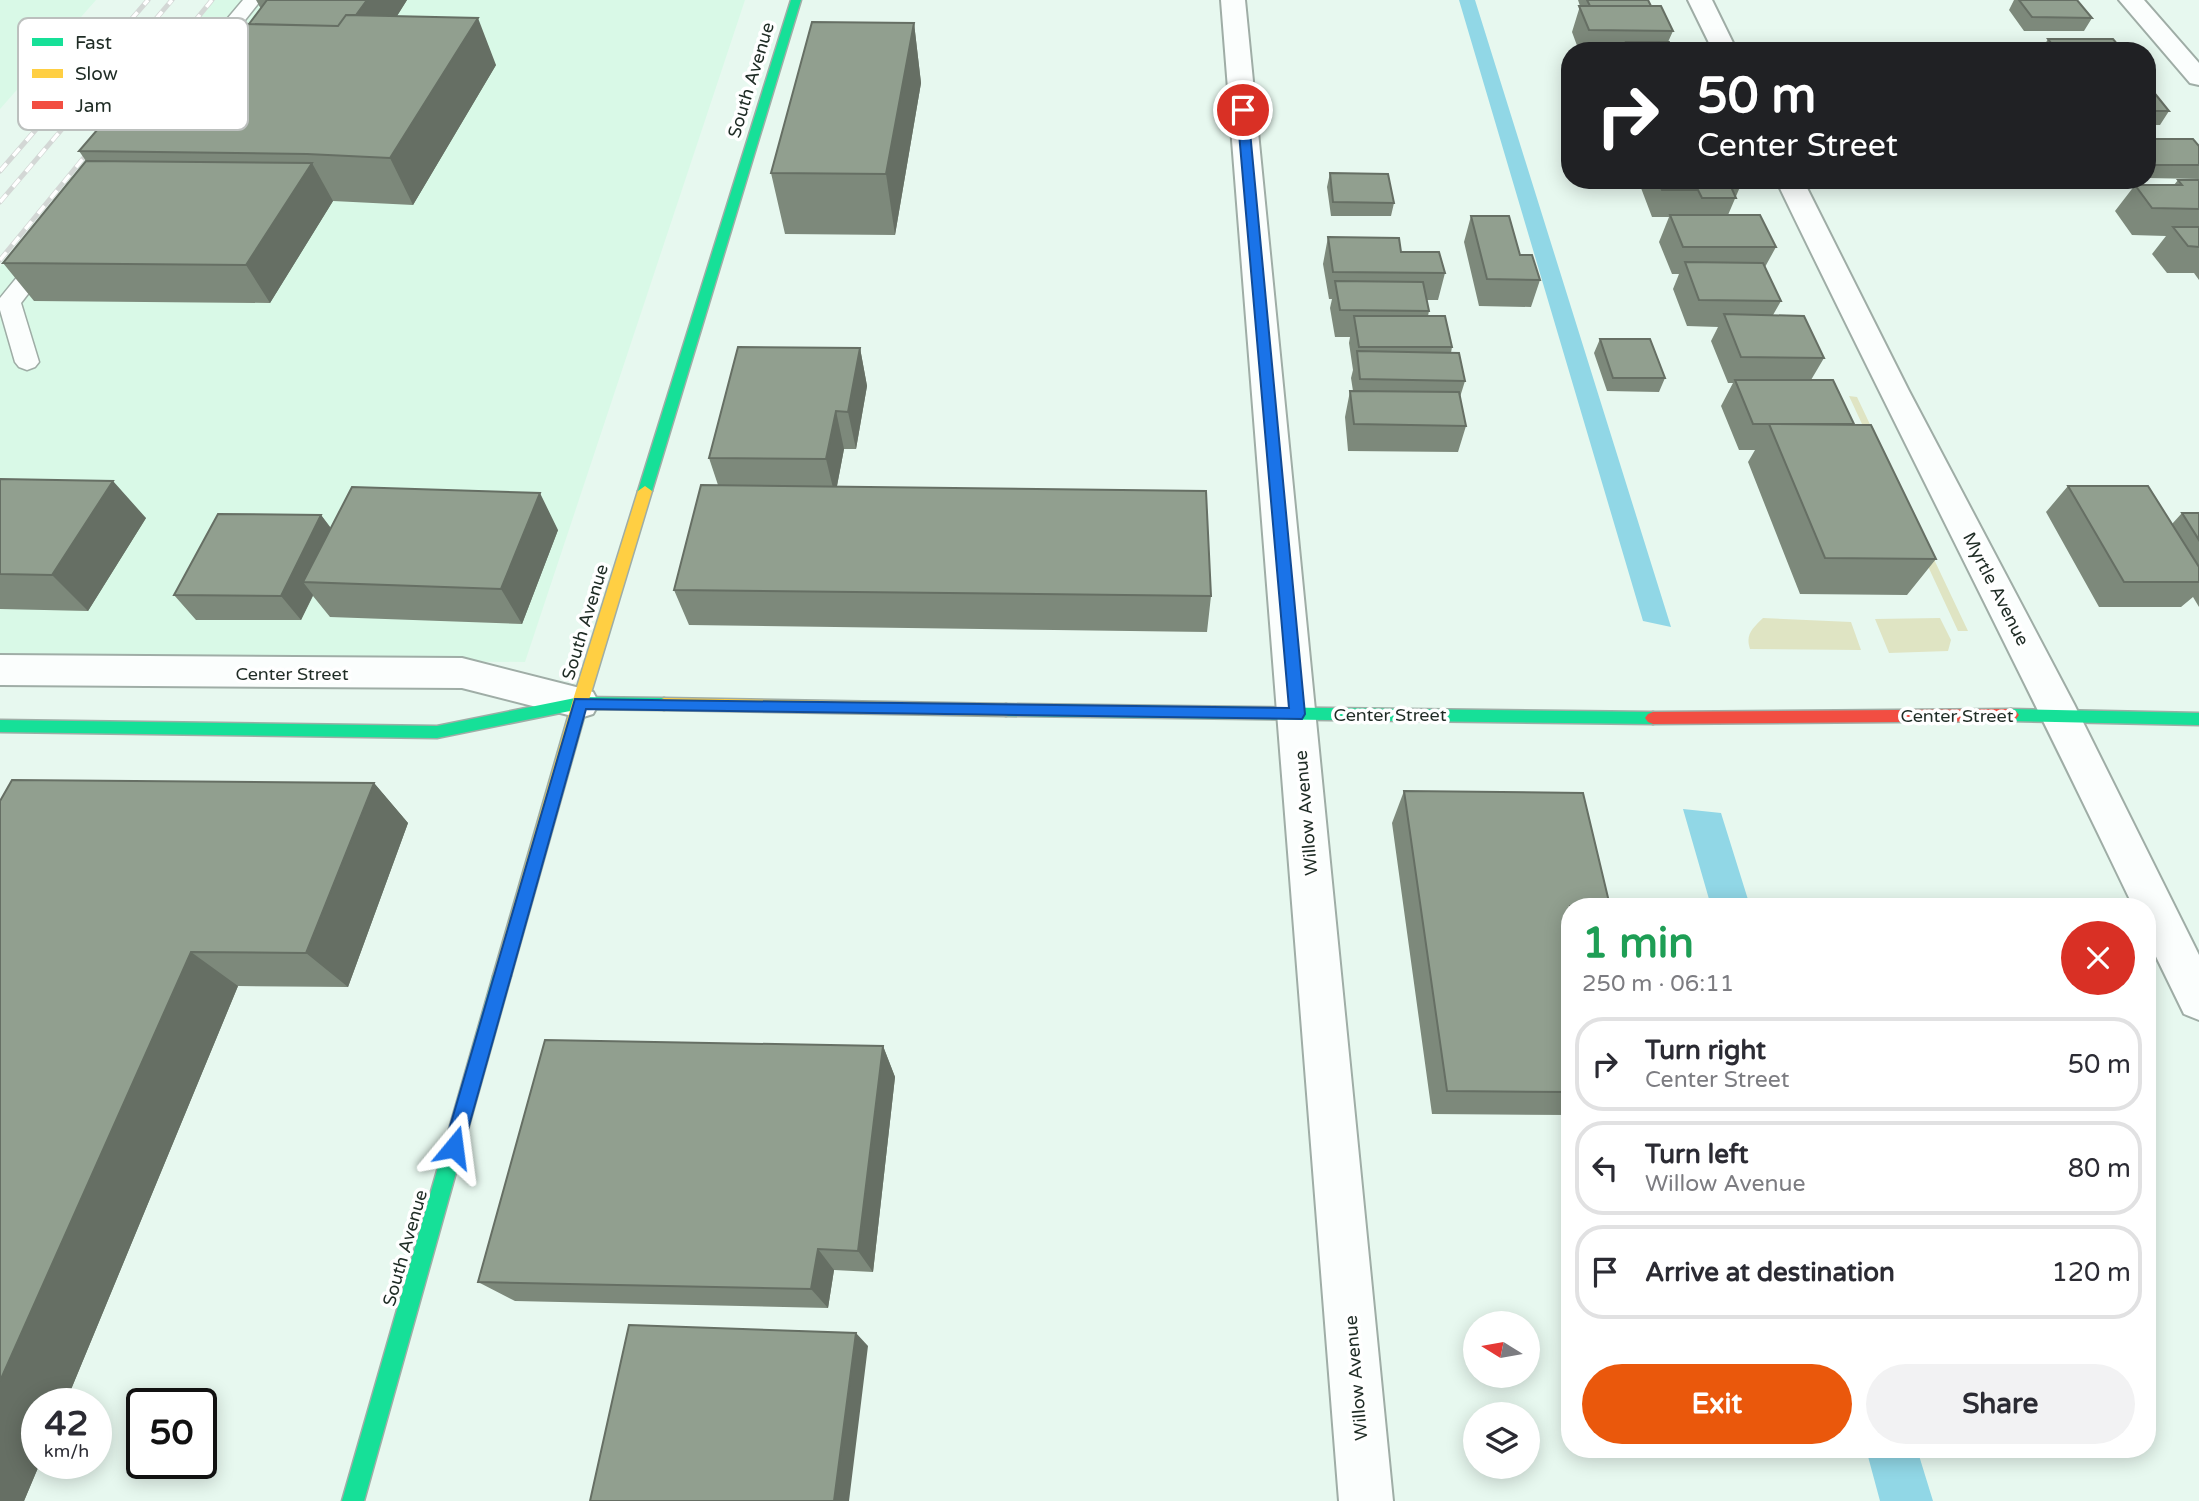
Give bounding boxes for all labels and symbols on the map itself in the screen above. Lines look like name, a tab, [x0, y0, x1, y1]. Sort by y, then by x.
legend	[18, 18, 248, 130]
street label: South Avenue	[723, 19, 779, 141]
text: Fast	[75, 32, 112, 54]
text: Slow	[75, 63, 118, 85]
pin	[1213, 80, 1273, 140]
text: Jam	[75, 95, 112, 117]
street label: Myrtle Avenue	[1958, 529, 2034, 649]
street label: South Avenue	[557, 561, 613, 683]
street label: Center Street	[235, 663, 349, 685]
street label: Center Street	[1333, 704, 1447, 726]
street label: Center Street	[1900, 705, 2014, 727]
street label: Willow Avenue	[1290, 749, 1322, 877]
position arrow	[417, 1110, 491, 1184]
street label: South Avenue	[378, 1187, 432, 1309]
north arrow	[1463, 1311, 1540, 1388]
street label: Willow Avenue	[1340, 1314, 1372, 1442]
speed limit sign: 50	[126, 1388, 217, 1479]

